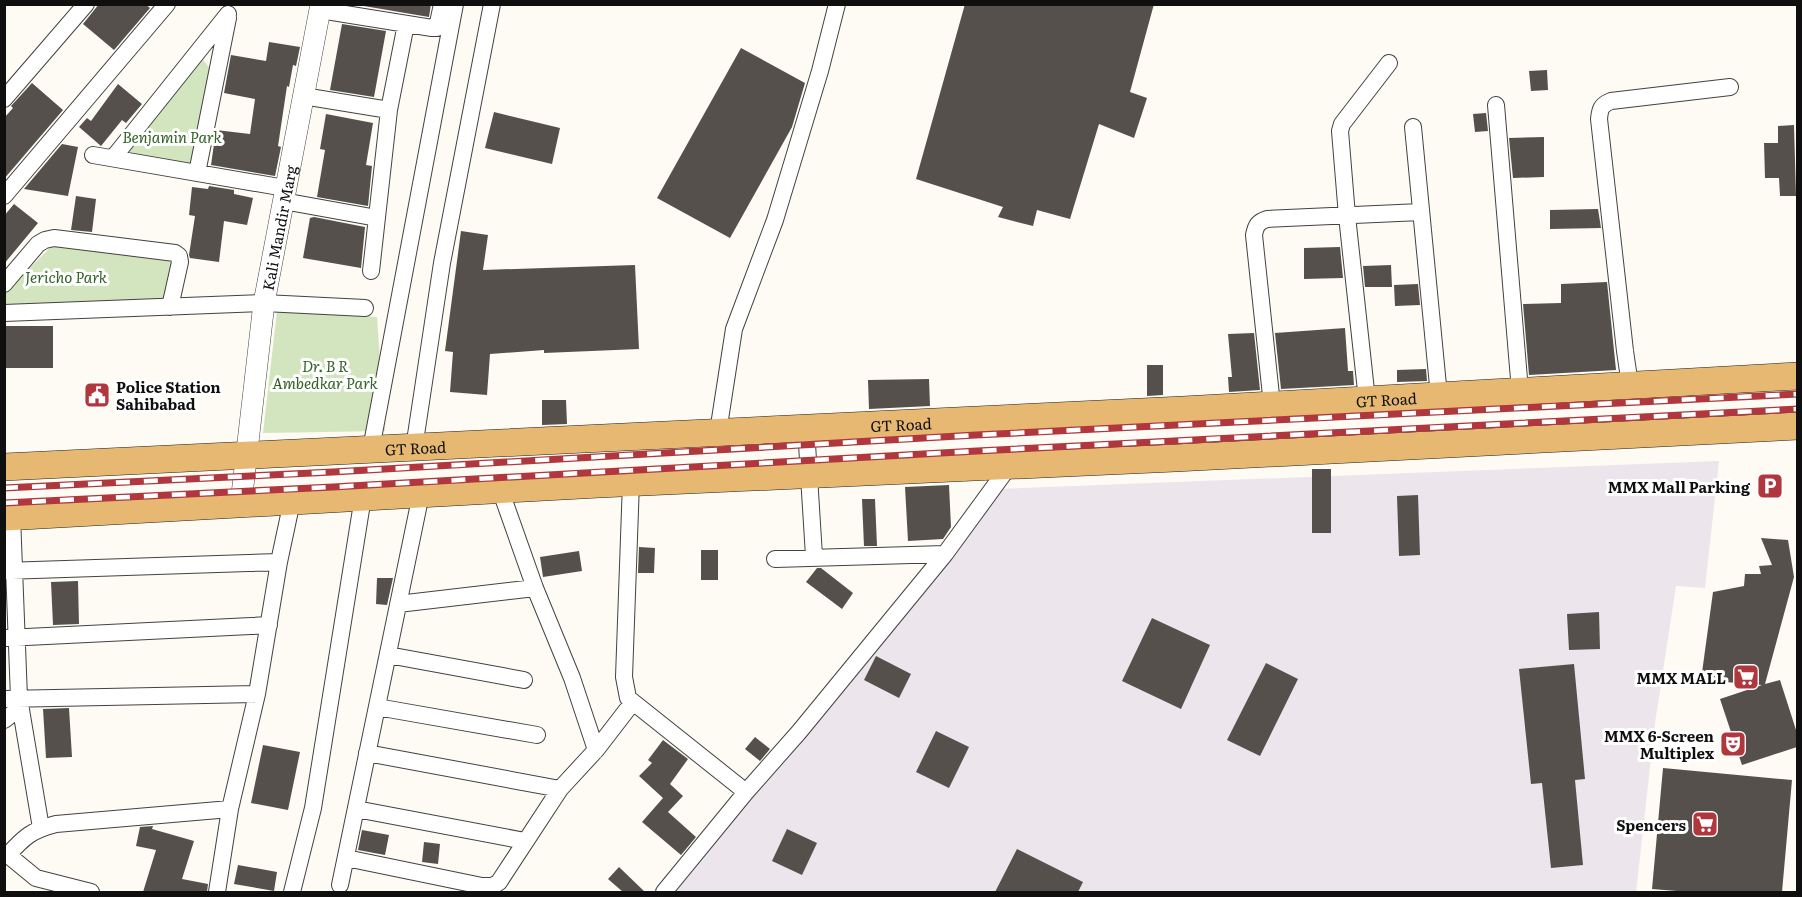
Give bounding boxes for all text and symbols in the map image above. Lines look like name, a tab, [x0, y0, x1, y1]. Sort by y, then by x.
park label: Benjamin Park	[122, 125, 222, 148]
street label: Kali Mandir Marg	[255, 162, 302, 292]
park label: Jericho Park	[25, 265, 108, 288]
park label: Dr. B R Ambedkar Park	[272, 354, 378, 394]
place label: Police Station Sahibabad	[116, 375, 221, 415]
public building icon: Police Station Sahibabad	[82, 380, 112, 410]
street label: GT Road	[1355, 386, 1417, 412]
street label: GT Road	[870, 411, 932, 437]
street label: GT Road	[384, 434, 447, 460]
parking icon: MMX Mall Parking	[1755, 471, 1785, 501]
place label: MMX Mall Parking	[1608, 475, 1751, 498]
supermarket icon: MMX MALL	[1731, 662, 1761, 692]
place label: MMX MALL	[1636, 666, 1726, 689]
place label: MMX 6-Screen Multiplex	[1604, 724, 1715, 764]
theatre icon: MMX 6-Screen Multiplex	[1718, 729, 1748, 759]
supermarket icon: Spencers	[1690, 809, 1720, 839]
place label: Spencers	[1616, 813, 1687, 836]

